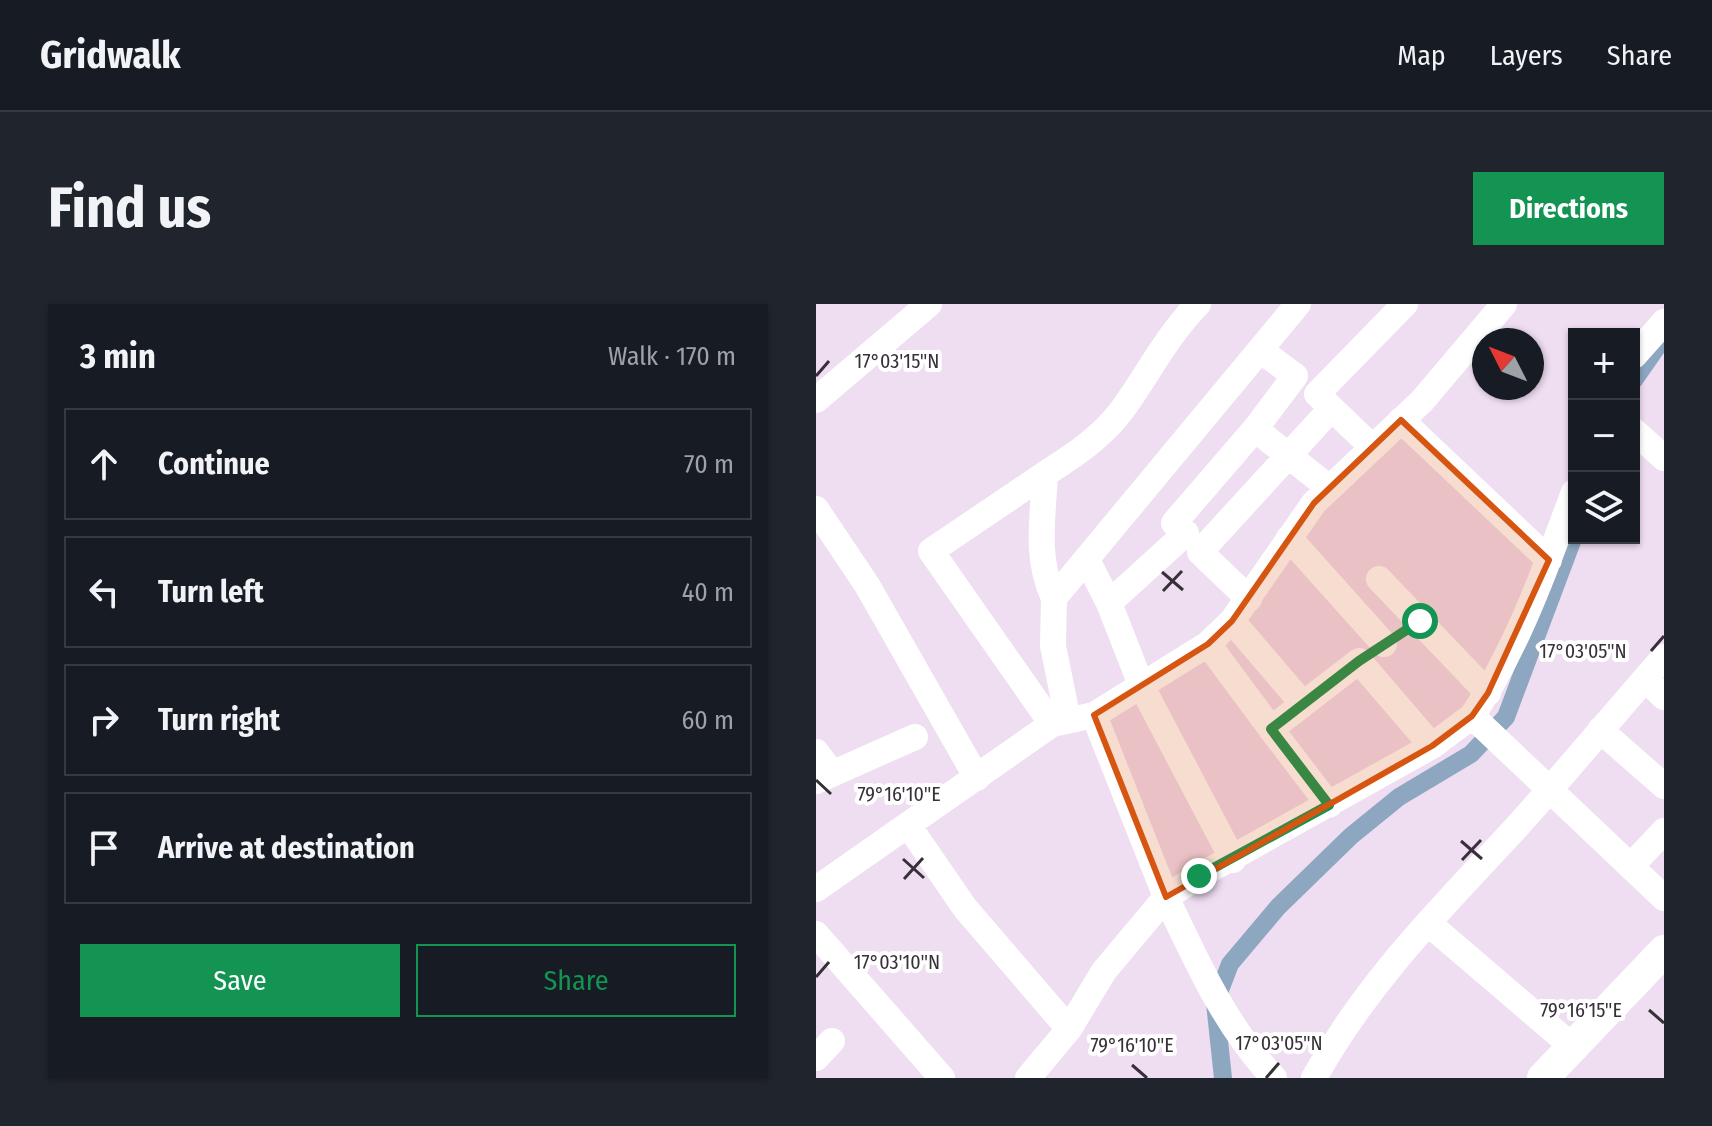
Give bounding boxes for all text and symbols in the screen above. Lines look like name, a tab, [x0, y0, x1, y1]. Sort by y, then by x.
text: Gridwalk	[40, 32, 181, 78]
text: Map	[1397, 39, 1446, 72]
text: Layers	[1490, 39, 1563, 72]
text: Share	[1607, 39, 1672, 72]
button: Directions	[1473, 172, 1664, 245]
text: Find us	[48, 175, 211, 242]
north arrow	[1472, 328, 1544, 400]
map controls	[1568, 328, 1640, 544]
button: +	[1568, 328, 1640, 400]
text: 3 min	[80, 336, 156, 377]
text: Walk · 170 m	[608, 341, 736, 372]
text: 17°03'15"N	[855, 349, 939, 373]
button: −	[1568, 400, 1640, 472]
icon: ahead	[82, 442, 126, 486]
text: Continue	[158, 446, 270, 482]
text: 70 m	[684, 449, 734, 480]
button: layers	[1568, 472, 1640, 544]
icon: left	[82, 570, 126, 614]
text: Turn left	[158, 574, 264, 610]
text: 40 m	[682, 577, 734, 608]
route start	[1402, 603, 1438, 639]
text: 17°03'05"N	[1539, 639, 1627, 663]
icon: right	[82, 698, 126, 742]
text: Turn right	[158, 702, 280, 738]
text: 60 m	[681, 705, 734, 736]
text: 79°16'10"E	[857, 782, 941, 806]
icon: arrive	[82, 826, 126, 870]
text: Arrive at destination	[158, 830, 415, 866]
route end	[1181, 858, 1217, 894]
button: Save	[80, 944, 400, 1017]
button: Share	[416, 944, 736, 1017]
text: 17°03'10"N	[854, 950, 940, 974]
text: 79°16'15"E	[1540, 998, 1622, 1022]
text: 17°03'05"N	[1235, 1031, 1323, 1055]
text: 79°16'10"E	[1090, 1033, 1174, 1057]

